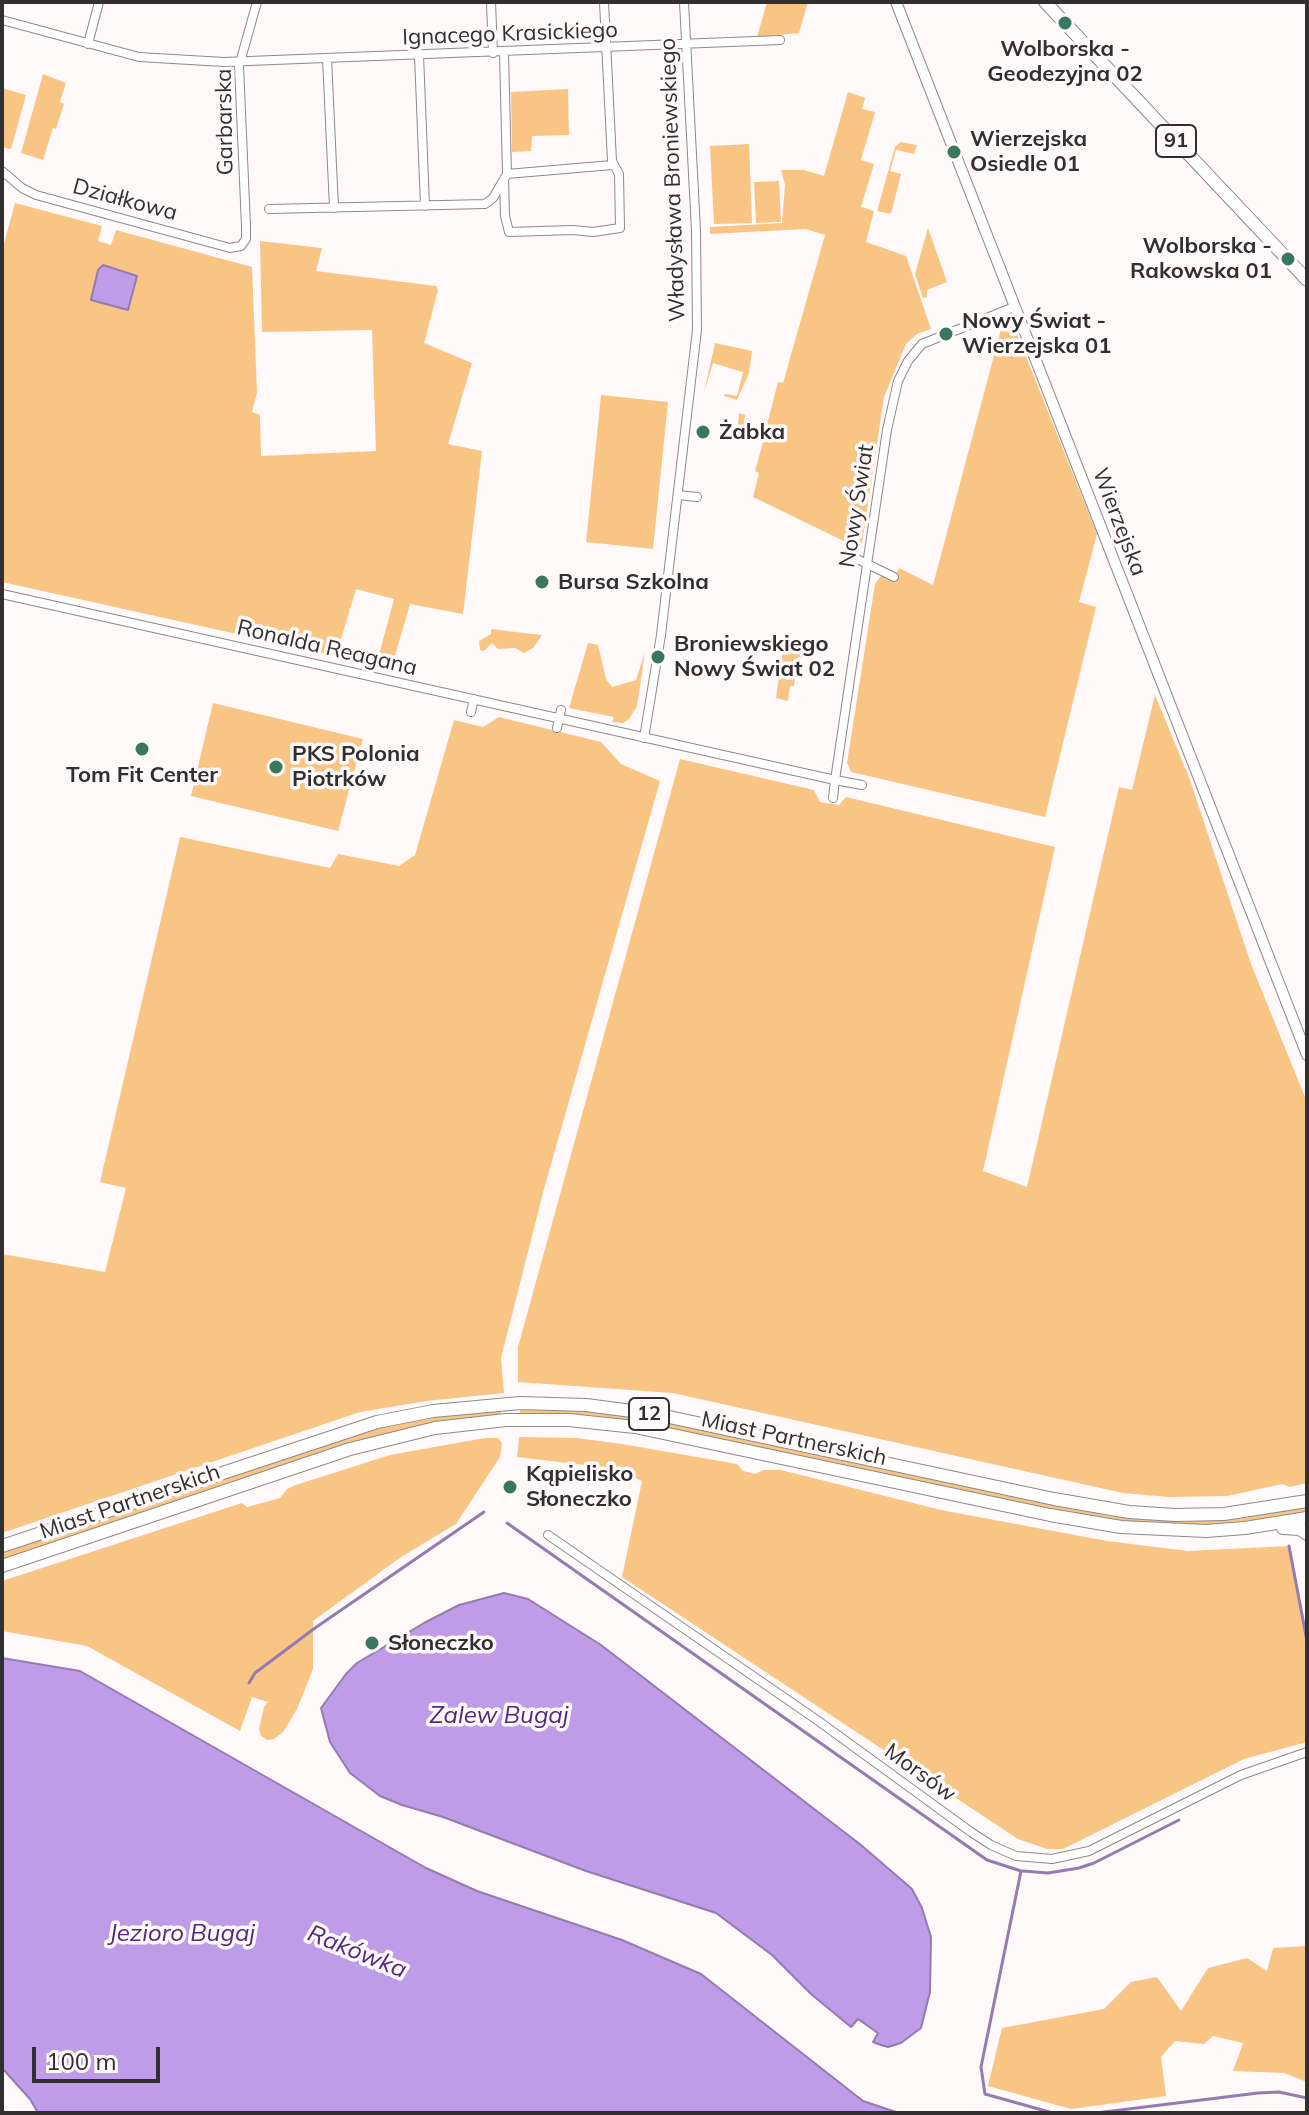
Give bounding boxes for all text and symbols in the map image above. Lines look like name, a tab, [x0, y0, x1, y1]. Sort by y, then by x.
marker: Wolborska - Geodezyjna 02	[1056, 14, 1074, 32]
street label: Ignacego Krasickiego	[402, 17, 618, 51]
place label: Wolborska - Geodezyjna 02	[987, 36, 1143, 88]
street label: Władysława Broniewskiego	[655, 38, 691, 322]
street label: Garbarska	[211, 68, 239, 176]
road number: 91	[1156, 125, 1196, 157]
place label: Wierzejska Osiedle 01	[970, 126, 1087, 178]
marker: Wierzejska Osiedle 01	[945, 143, 963, 161]
street label: Działkowa	[70, 173, 180, 227]
place label: Wolborska - Rakowska 01	[1130, 233, 1272, 284]
marker: Wolborska - Rakowska 01	[1279, 250, 1297, 268]
place label: Nowy Świat - Wierzejska 01	[962, 308, 1111, 360]
marker: Nowy Świat - Wierzejska 01	[937, 325, 955, 343]
place label: Żabka	[719, 419, 785, 445]
marker: Żabka	[694, 423, 712, 441]
street label: Nowy Świat	[834, 442, 880, 570]
street label: Wierzejska	[1086, 464, 1152, 580]
place label: Bursa Szkolna	[558, 569, 709, 595]
marker: Bursa Szkolna	[533, 573, 551, 591]
street label: Ronalda Reagana	[235, 614, 419, 682]
place label: Broniewskiego Nowy Świat 02	[674, 631, 835, 682]
marker: Broniewskiego Nowy Świat 02	[649, 648, 667, 666]
marker: Tom Fit Center	[133, 740, 151, 758]
place label: PKS Polonia Piotrków	[292, 741, 420, 792]
marker: PKS Polonia Piotrków	[267, 758, 285, 776]
place label: Tom Fit Center	[66, 762, 218, 788]
road number: 12	[629, 1398, 669, 1430]
street label: Miast Partnerskich	[699, 1406, 889, 1472]
street label: Miast Partnerskich	[36, 1459, 224, 1545]
place label: Kąpielisko Słoneczko	[526, 1461, 633, 1512]
marker: Kąpielisko Słoneczko	[501, 1478, 519, 1496]
place label: Słoneczko	[388, 1630, 494, 1656]
marker: Słoneczko	[363, 1634, 381, 1652]
water label: Zalew Bugaj	[430, 1702, 568, 1730]
street label: Morsów	[879, 1738, 961, 1808]
water label: Rakówka	[303, 1919, 411, 1985]
water label: Jezioro Bugaj	[109, 1920, 255, 1948]
scale bar	[36, 2031, 164, 2081]
text: 100 m	[46, 2046, 117, 2076]

